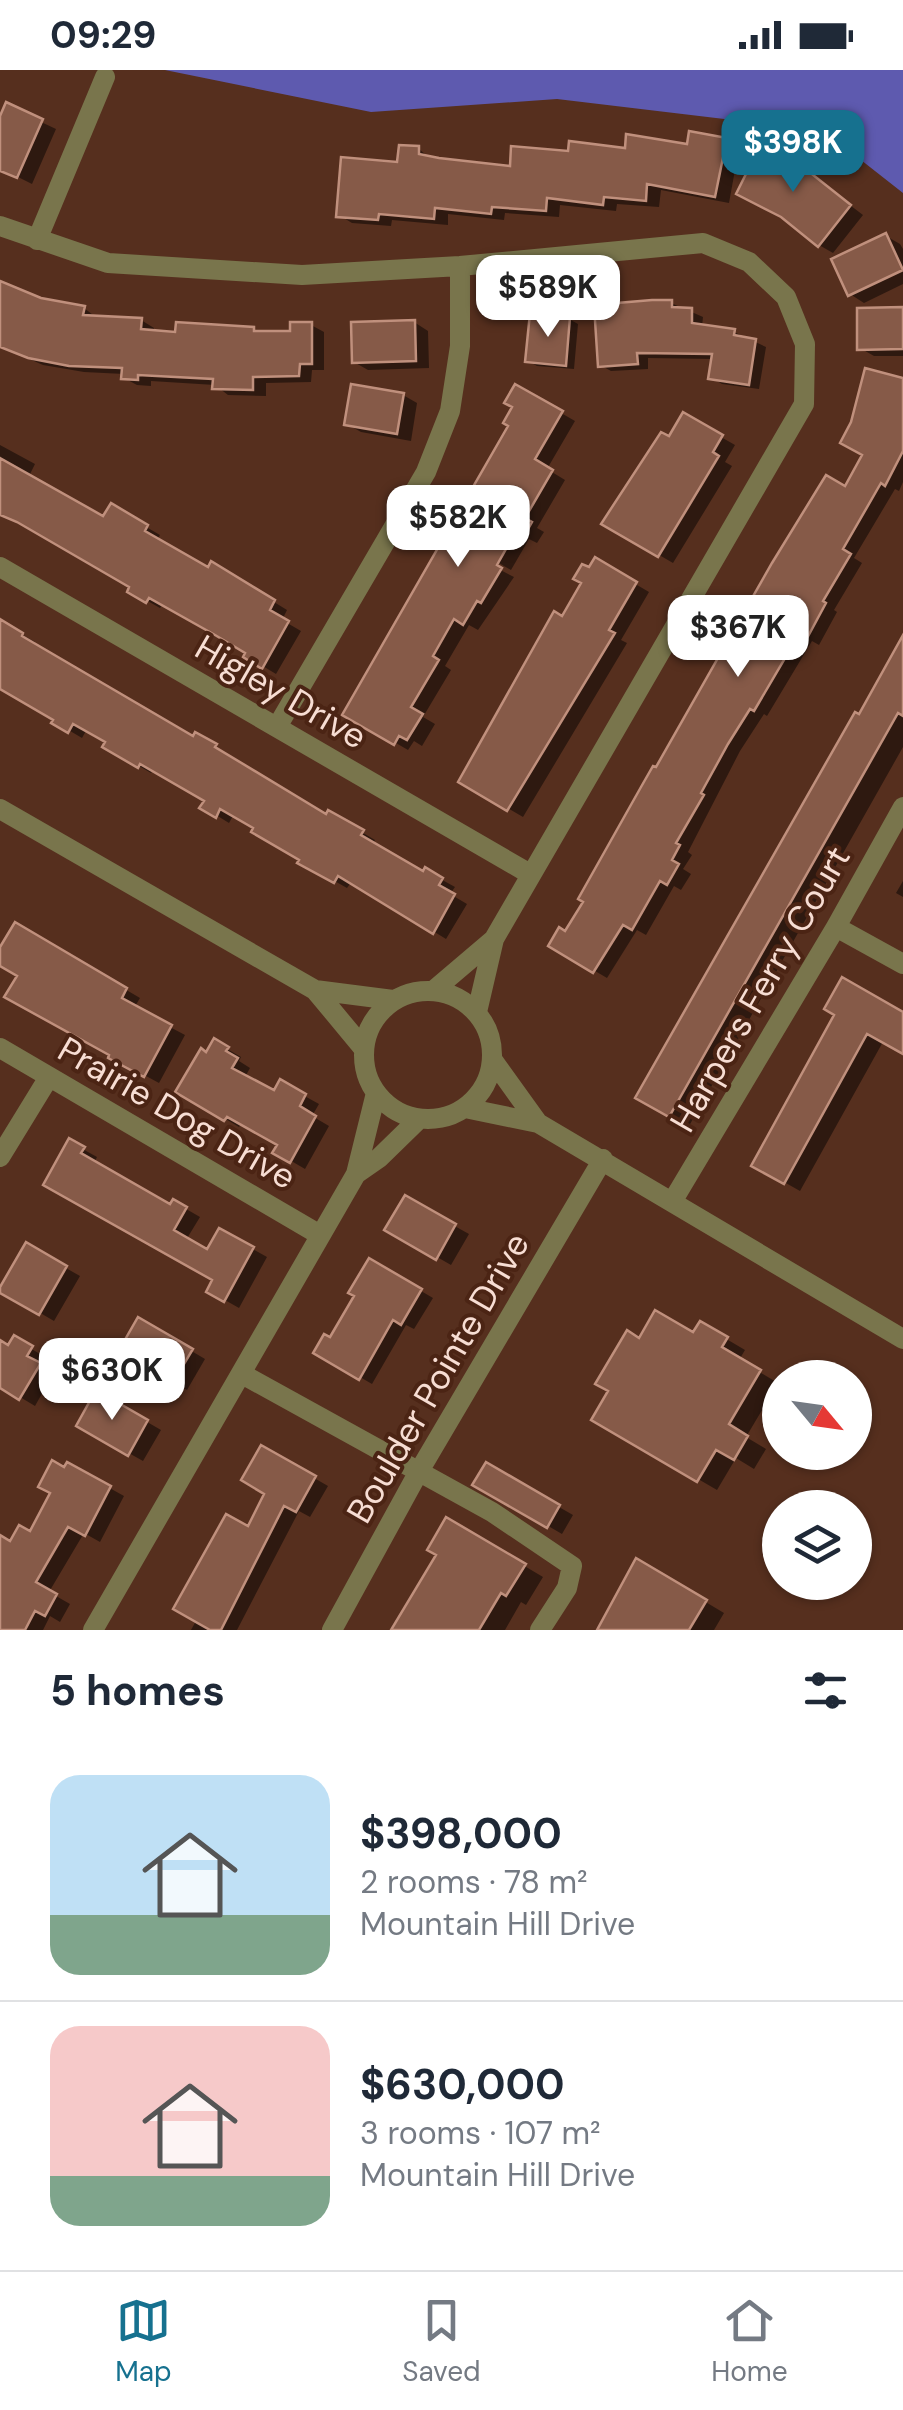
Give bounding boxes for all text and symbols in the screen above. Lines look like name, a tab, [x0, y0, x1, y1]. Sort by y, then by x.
text: 09:29	[50, 10, 156, 60]
pin: $398K	[723, 110, 863, 195]
text: $398K	[743, 121, 843, 163]
pin: $589K	[478, 255, 618, 340]
text: $589K	[498, 266, 598, 308]
pin: $582K	[388, 485, 528, 570]
text: $582K	[409, 496, 507, 538]
pin: $367K	[668, 595, 808, 680]
text: $367K	[690, 606, 786, 648]
street label: Higley Drive	[187, 624, 375, 760]
street label: Harpers Ferry Court	[659, 838, 861, 1140]
street label: Prairie Dog Drive	[50, 1026, 304, 1200]
street label: Boulder Pointe Drive	[336, 1225, 540, 1531]
pin: $630K	[42, 1338, 182, 1423]
text: $630K	[61, 1349, 163, 1391]
north arrow	[762, 1360, 872, 1470]
map controls	[762, 1360, 872, 1600]
button: layers	[762, 1490, 872, 1600]
text: 5 homes	[50, 1663, 225, 1718]
icon: filters	[798, 1663, 853, 1718]
text: $398,000	[360, 1806, 562, 1861]
icon: home	[130, 1815, 250, 1935]
text: 2 rooms · 78 m²	[360, 1861, 588, 1903]
text: Mountain Hill Drive	[360, 1903, 635, 1945]
text: $630,000	[360, 2057, 565, 2112]
icon: home	[130, 2066, 250, 2186]
text: 3 rooms · 107 m²	[360, 2112, 601, 2154]
text: Mountain Hill Drive	[360, 2154, 635, 2196]
tab: Map	[115, 2293, 172, 2390]
tab: Saved	[402, 2293, 481, 2390]
tab: Home	[711, 2293, 788, 2390]

